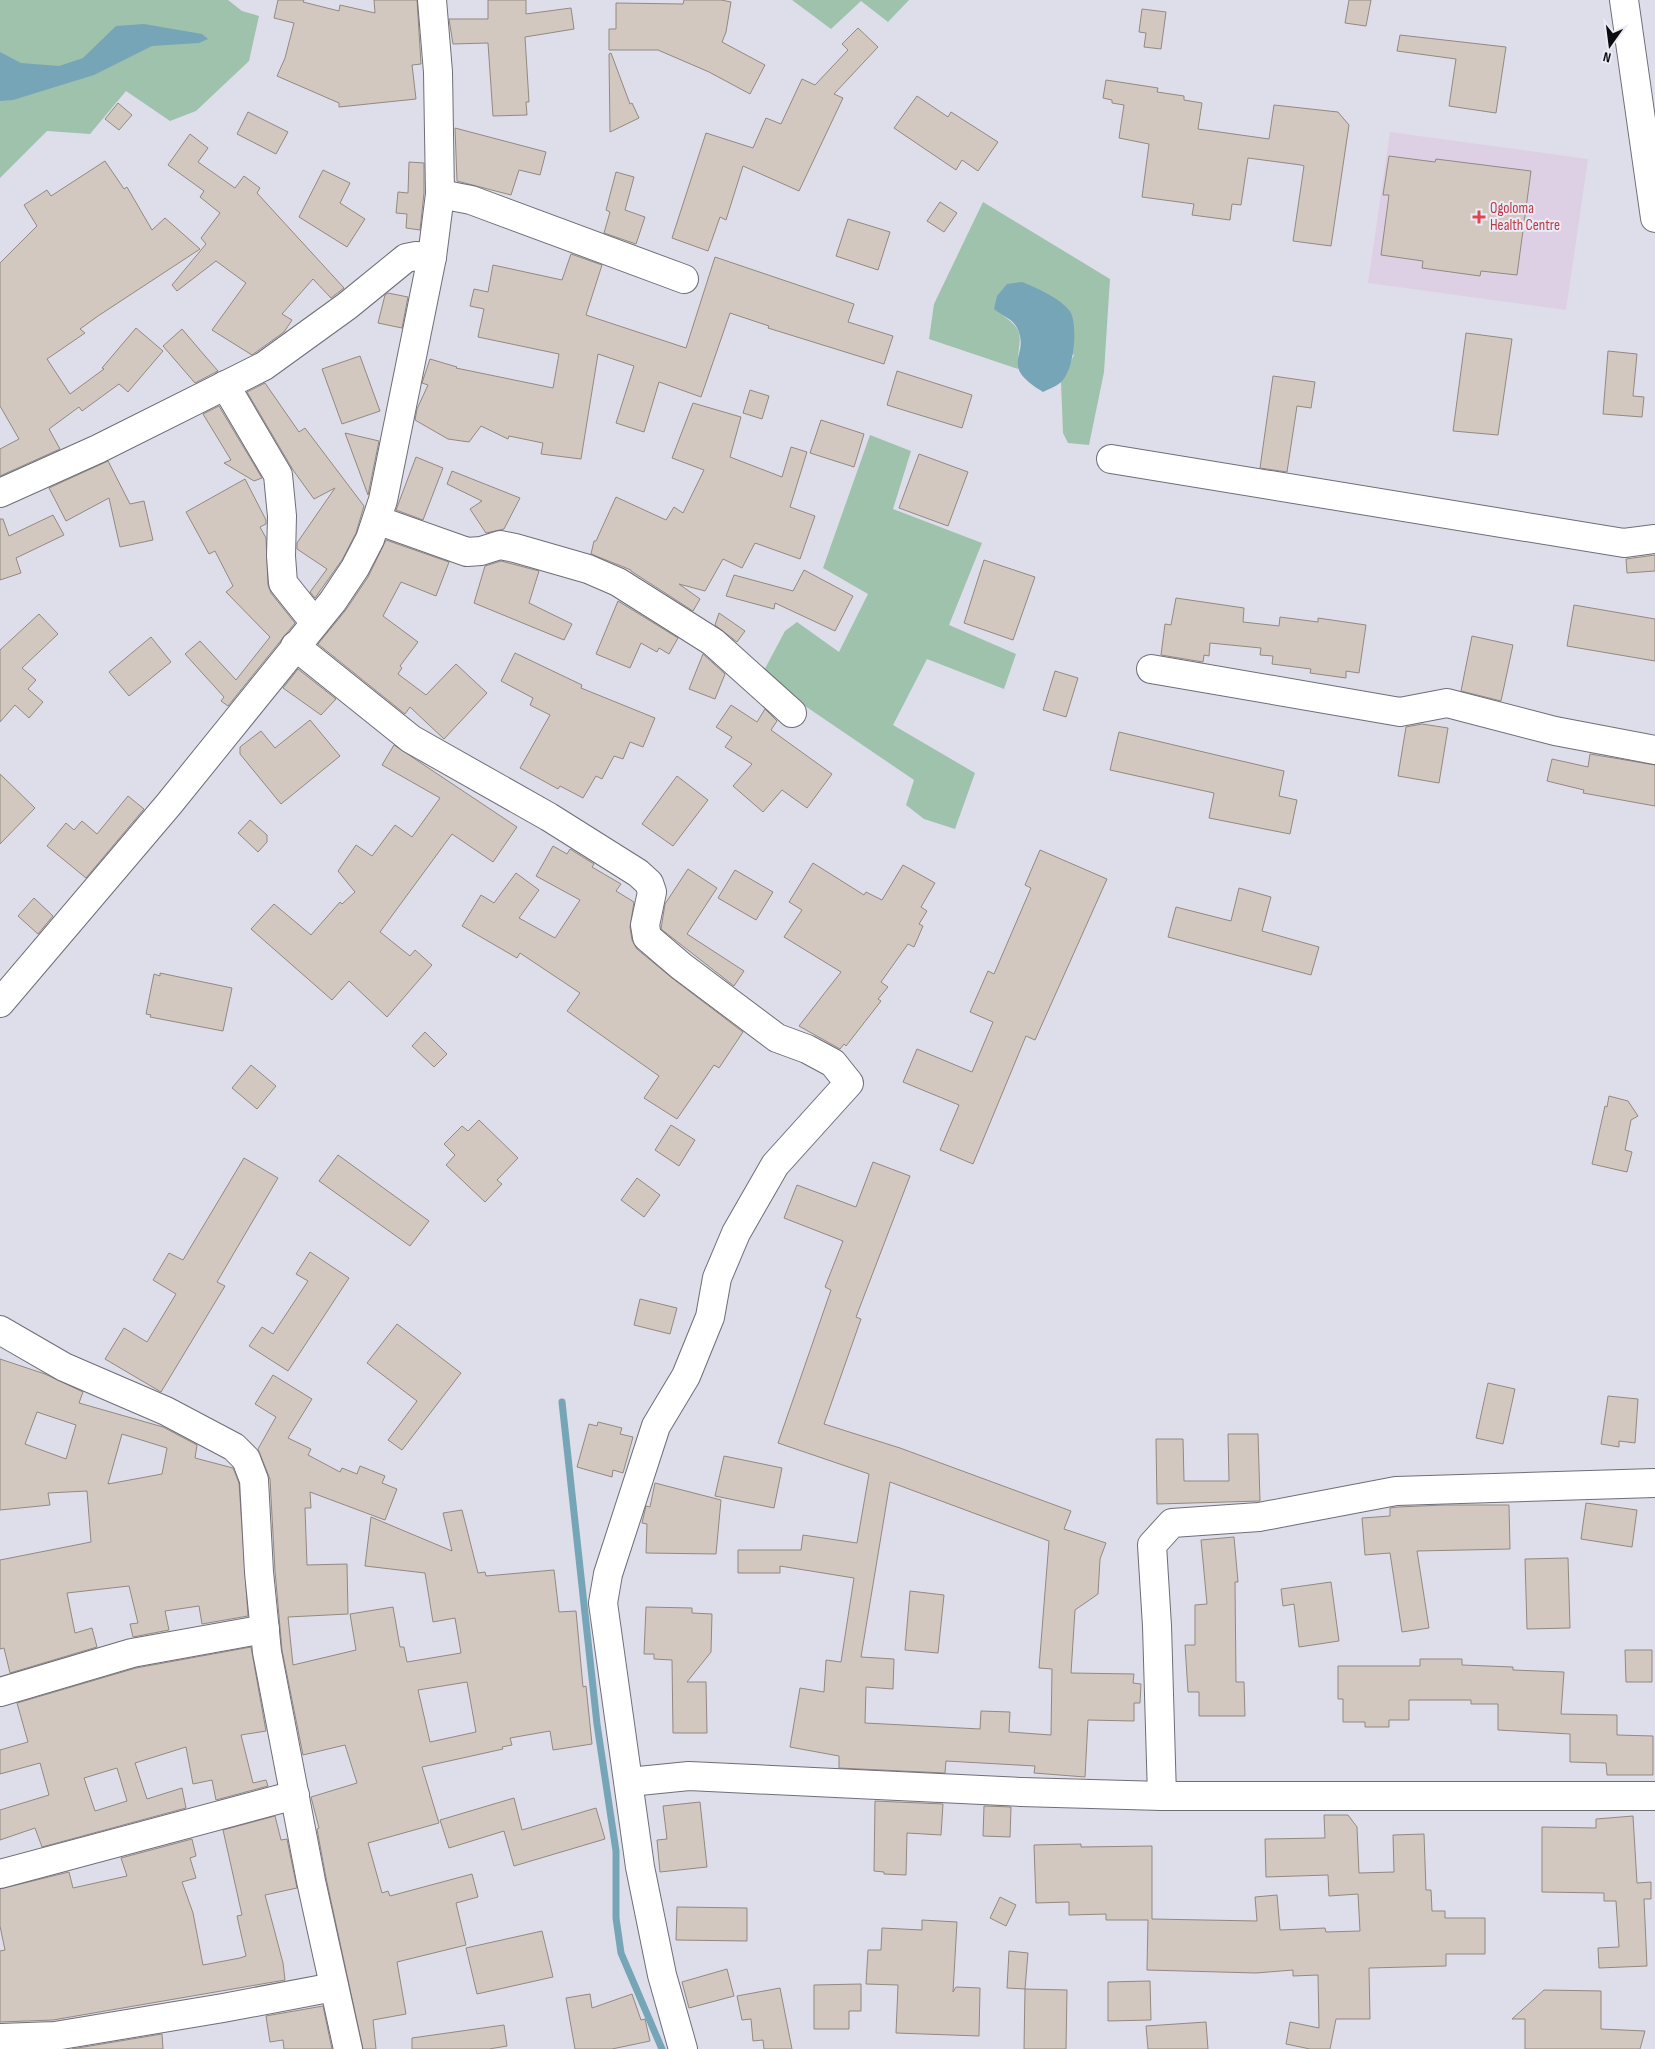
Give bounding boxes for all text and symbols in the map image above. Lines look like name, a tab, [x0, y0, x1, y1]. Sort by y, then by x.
north arrow	[1585, 20, 1635, 70]
text: N	[1601, 48, 1613, 66]
place label: Ogoloma Health Centre	[1490, 199, 1560, 235]
marker: Ogoloma Health Centre	[1472, 210, 1486, 224]

